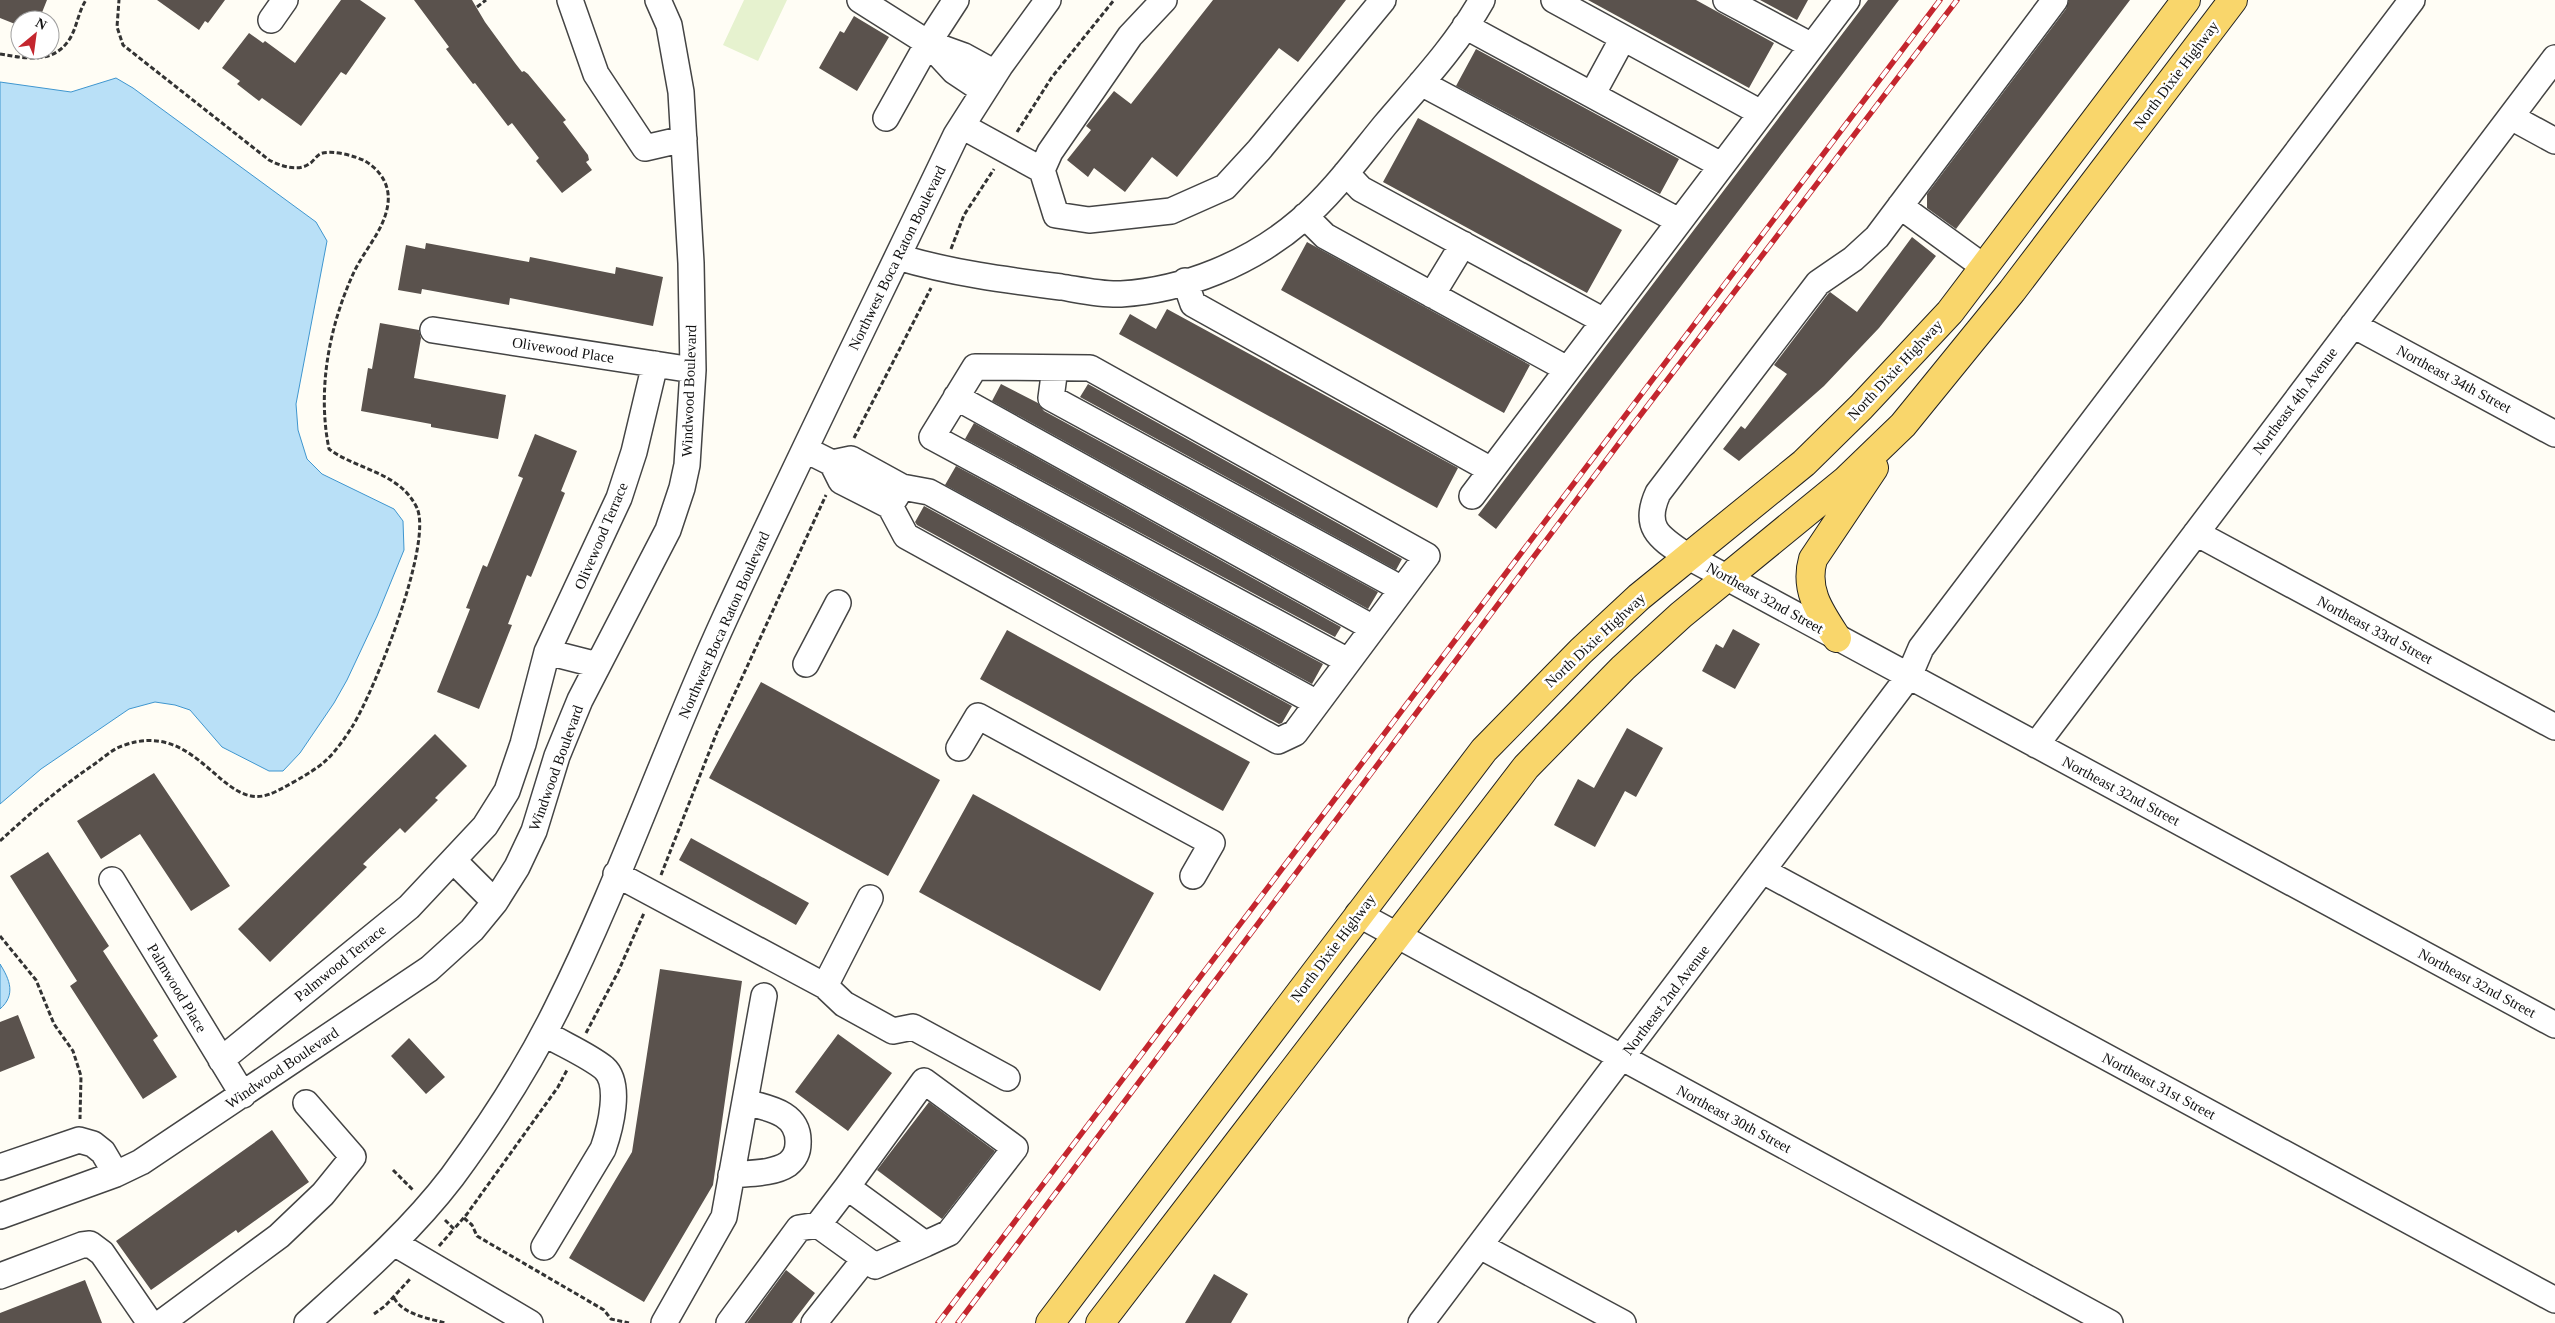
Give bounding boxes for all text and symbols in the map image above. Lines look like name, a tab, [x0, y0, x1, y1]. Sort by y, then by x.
north arrow	[10, 10, 60, 60]
text: N	[33, 15, 49, 33]
street label: North Dixie Highway	[2130, 18, 2222, 132]
street label: Northwest Boca Raton Boulevard	[845, 163, 949, 353]
street label: North Dixie Highway	[1845, 316, 1946, 423]
street label: Windwood Boulevard	[679, 324, 699, 457]
street label: Olivewood Place	[511, 334, 615, 366]
street label: Northeast 34th Street	[2394, 342, 2515, 416]
street label: Northeast 4th Avenue	[2250, 344, 2341, 458]
street label: Olivewood Terrace	[571, 480, 631, 592]
street label: Northwest Boca Raton Boulevard	[675, 529, 773, 721]
street label: Northeast 32nd Street	[1704, 559, 1827, 637]
street label: North Dixie Highway	[1542, 589, 1649, 690]
street label: Northeast 33rd Street	[2315, 593, 2436, 668]
street label: Windwood Boulevard	[526, 703, 586, 833]
street label: Northeast 32nd Street	[2059, 753, 2183, 829]
street label: North Dixie Highway	[1287, 891, 1379, 1005]
street label: Palmwood Terrace	[291, 921, 389, 1005]
street label: Palmwood Place	[144, 941, 210, 1035]
street label: Northeast 2nd Avenue	[1620, 942, 1713, 1058]
street label: Northeast 32nd Street	[2415, 945, 2539, 1021]
street label: Windwood Boulevard	[223, 1024, 342, 1112]
street label: Northeast 31st Street	[2100, 1049, 2219, 1123]
street label: Northeast 30th Street	[1674, 1082, 1795, 1156]

